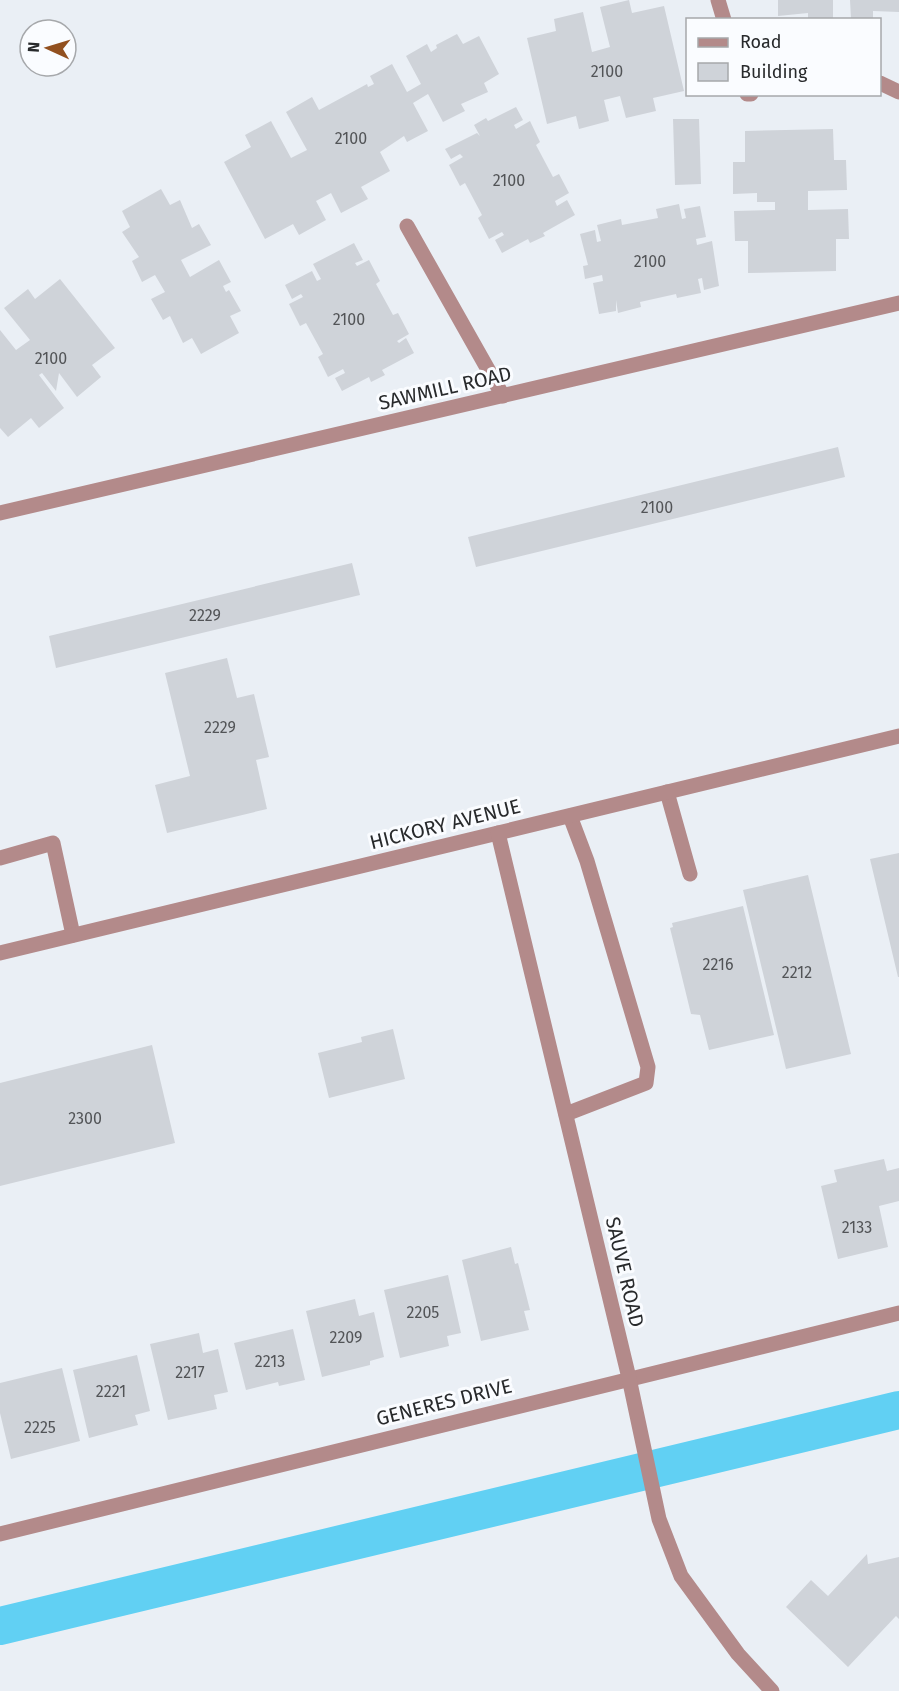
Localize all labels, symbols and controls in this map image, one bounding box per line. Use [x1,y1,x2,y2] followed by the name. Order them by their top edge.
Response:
[18,18,78,78] north arrow
[686,18,881,96] legend
[740,31,782,53] text: Road
[24,41,43,53] text: N
[740,61,808,83] text: Building
[591,62,623,81] house number: 2100
[335,129,367,148] house number: 2100
[493,171,525,190] house number: 2100
[634,252,666,271] house number: 2100
[333,310,365,329] house number: 2100
[35,349,67,368] house number: 2100
[376,361,514,415] street label: SAWMILL ROAD
[641,498,673,517] house number: 2100
[189,606,221,625] house number: 2229
[204,718,236,737] house number: 2229
[367,794,523,854] street label: HICKORY AVENUE
[703,955,733,974] house number: 2216
[782,963,812,982] house number: 2212
[68,1109,102,1128] house number: 2300
[601,1215,649,1329] street label: SAUVE ROAD
[842,1218,872,1237] house number: 2133
[407,1303,439,1322] house number: 2205
[329,1328,363,1347] house number: 2209
[255,1352,285,1371] house number: 2213
[175,1363,205,1382] house number: 2217
[374,1374,514,1430] street label: GENERES DRIVE
[96,1382,126,1401] house number: 2221
[24,1418,56,1437] house number: 2225

